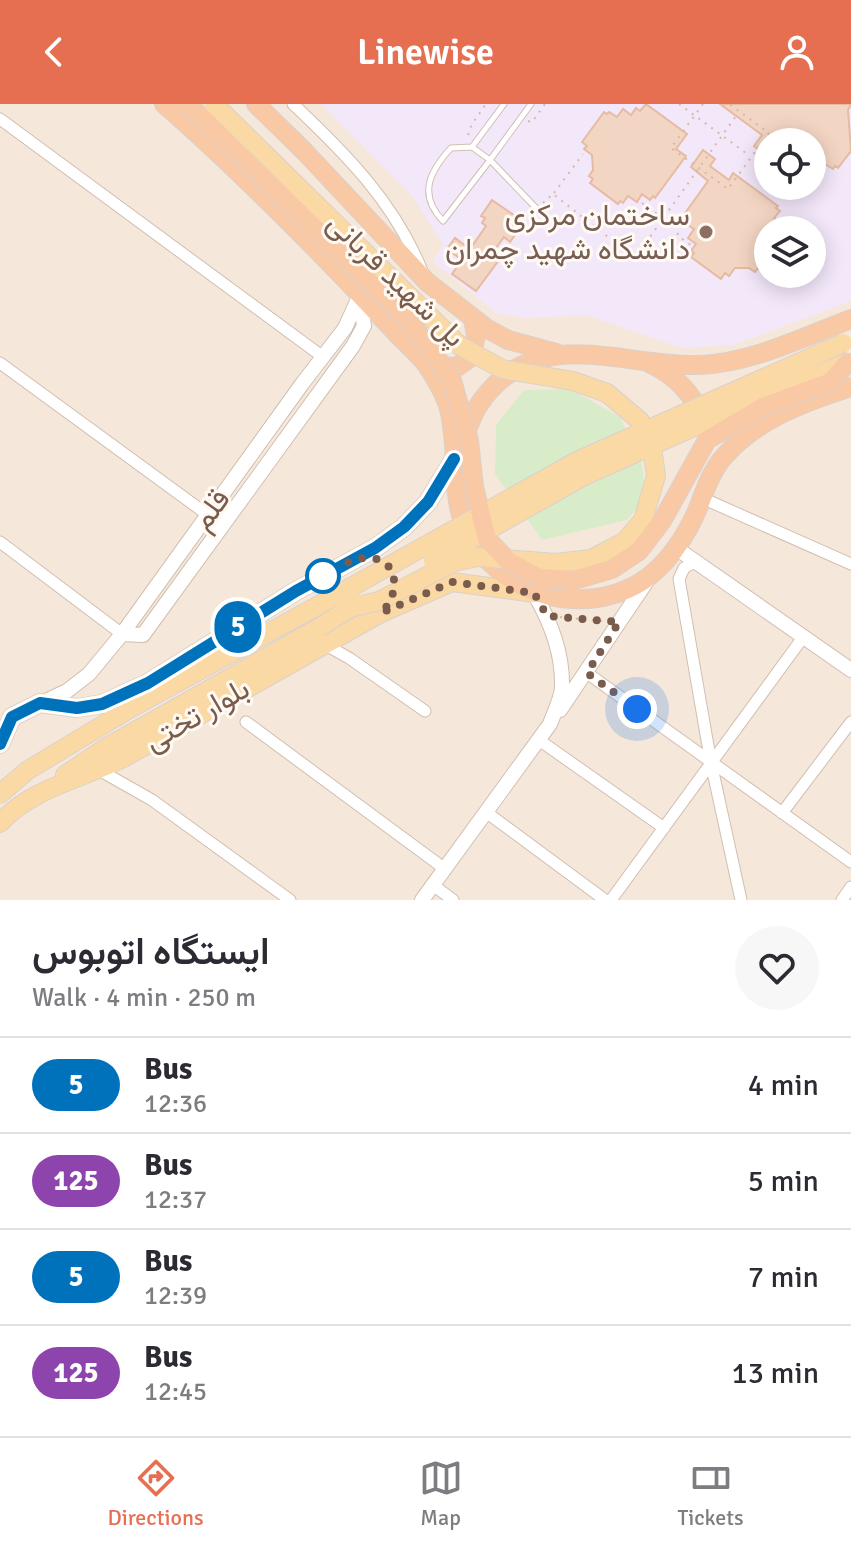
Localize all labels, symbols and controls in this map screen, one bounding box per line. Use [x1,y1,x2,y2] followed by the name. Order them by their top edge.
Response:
[32,30,76,74] icon: back
[357,30,494,75] text: Linewise
[775,30,819,74] icon: person
[754,128,826,288] map controls
[754,128,826,200] button: locate
[445,197,690,269] place label: ساختمان مرکزی دانشگاه شهید چمران
[318,205,473,356] street label: پل شهید قربانی
[754,216,826,288] button: layers
[697,223,715,241] marker: ساختمان مرکزی دانشگاه شهید چمران
[184,482,238,538] street label: قلم
[306,559,340,593] unlabelled marker
[212,601,264,653] line badge: 5
[230,610,246,644] text: 5
[138,670,256,760] street label: بلوار تختی
[617,689,657,729] your location
[735,926,819,1010] button: heart
[32,928,269,975] text: ايستگاه اتوبوس
[32,982,256,1014] text: Walk · 4 min · 250 m
[144,1051,192,1088] text: Bus
[748,1067,819,1104] text: 4 min
[68,1068,84,1102] text: 5
[144,1088,207,1120] text: 12:36
[144,1147,192,1184] text: Bus
[748,1163,819,1200] text: 5 min
[53,1164,99,1198] text: 125
[144,1184,207,1216] text: 12:37
[144,1243,192,1280] text: Bus
[748,1259,819,1296] text: 7 min
[68,1260,84,1294] text: 5
[144,1280,207,1312] text: 12:39
[144,1339,192,1376] text: Bus
[732,1355,819,1392] text: 13 min
[53,1356,99,1390] text: 125
[144,1376,207,1408] text: 12:45
[107,1456,204,1531] tab: Directions
[419,1456,463,1531] tab: Map
[677,1456,744,1531] tab: Tickets

